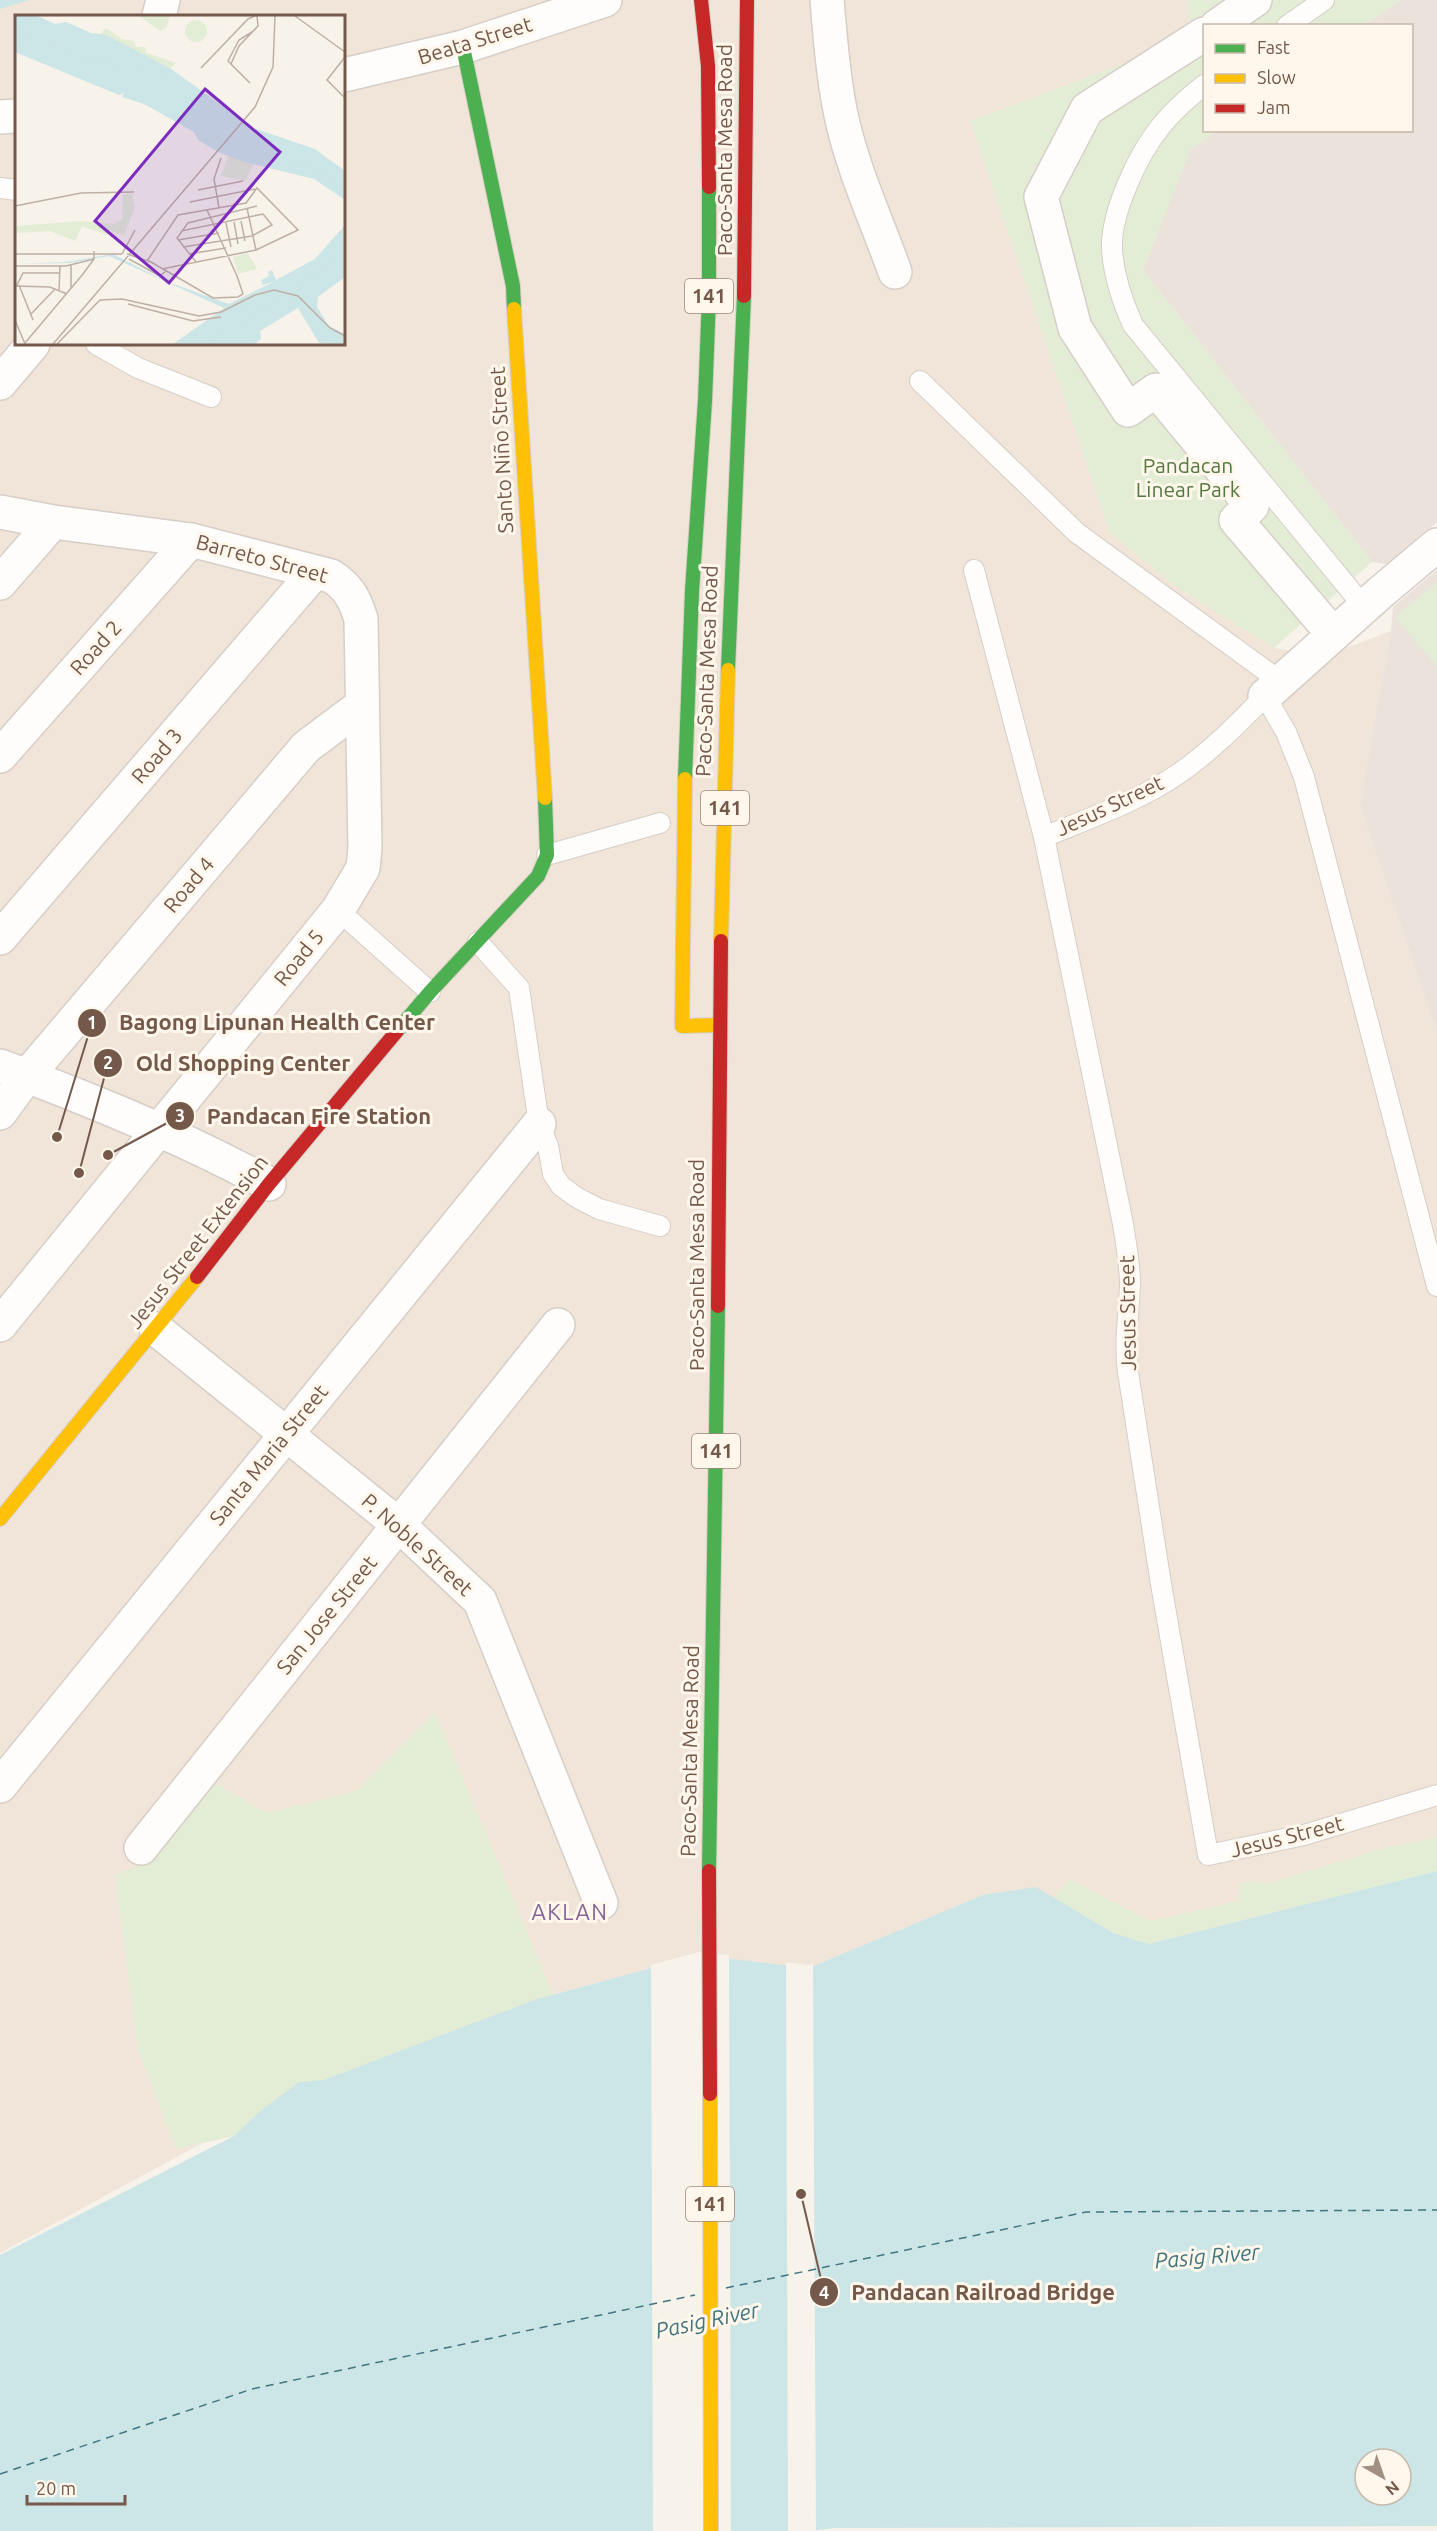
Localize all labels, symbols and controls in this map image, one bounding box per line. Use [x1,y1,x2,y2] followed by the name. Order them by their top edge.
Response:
[415,11,535,69] street label: Beata Street
[15,15,345,345] inset map
[1203,24,1413,132] legend
[1257,37,1290,57] text: Fast
[712,44,736,256] street label: Paco-Santa Mesa Road
[1257,67,1296,87] text: Slow
[1257,97,1291,117] text: Jam
[685,279,733,313] road number: 141
[485,366,517,534] street label: Santo Niño Street
[1136,453,1241,501] park label: Pandacan Linear Park
[194,529,331,587] street label: Barreto Street
[690,565,722,777] street label: Paco-Santa Mesa Road
[65,615,126,680] street label: Road 2
[126,723,187,788] street label: Road 3
[1052,770,1167,840] street label: Jesus Street
[701,791,749,825] road number: 141
[158,852,218,917] street label: Road 4
[268,925,328,990] street label: Road 5
[77,1003,447,1043] callout: Bagong Lipunan Health Center
[119,1009,435,1034] text: Bagong Lipunan Health Center
[87,1012,97,1032] text: 1
[93,1043,362,1083] callout: Old Shopping Center
[136,1050,350,1075] text: Old Shopping Center
[103,1052,113,1072] text: 2
[165,1096,443,1136] callout: Pandacan Fire Station
[207,1103,431,1128] text: Pandacan Fire Station
[175,1105,185,1125] text: 3
[122,1150,272,1333] street label: Jesus Street Extension
[684,1159,708,1371] street label: Paco-Santa Mesa Road
[1114,1255,1140,1371] street label: Jesus Street
[204,1379,332,1530] street label: Santa Maria Street
[692,1434,740,1468] road number: 141
[357,1488,478,1600] street label: P. Noble Street
[271,1550,381,1678] street label: San Jose Street
[675,1645,703,1857] street label: Paco-Santa Mesa Road
[1228,1810,1346,1862] street label: Jesus Street
[531,1899,609,1924] district label: AKLAN
[686,2187,734,2221] road number: 141
[1153,2238,1261,2273] water label: Pasig River
[809,2272,1126,2312] callout: Pandacan Railroad Bridge
[851,2279,1115,2304] text: Pandacan Railroad Bridge
[819,2282,829,2302] text: 4
[653,2296,762,2343] water label: Pasig River
[1353,2447,1413,2507] north arrow
[27,2468,124,2506] scale bar
[36,2478,76,2498] text: 20 m
[1382,2478,1403,2499] text: N

